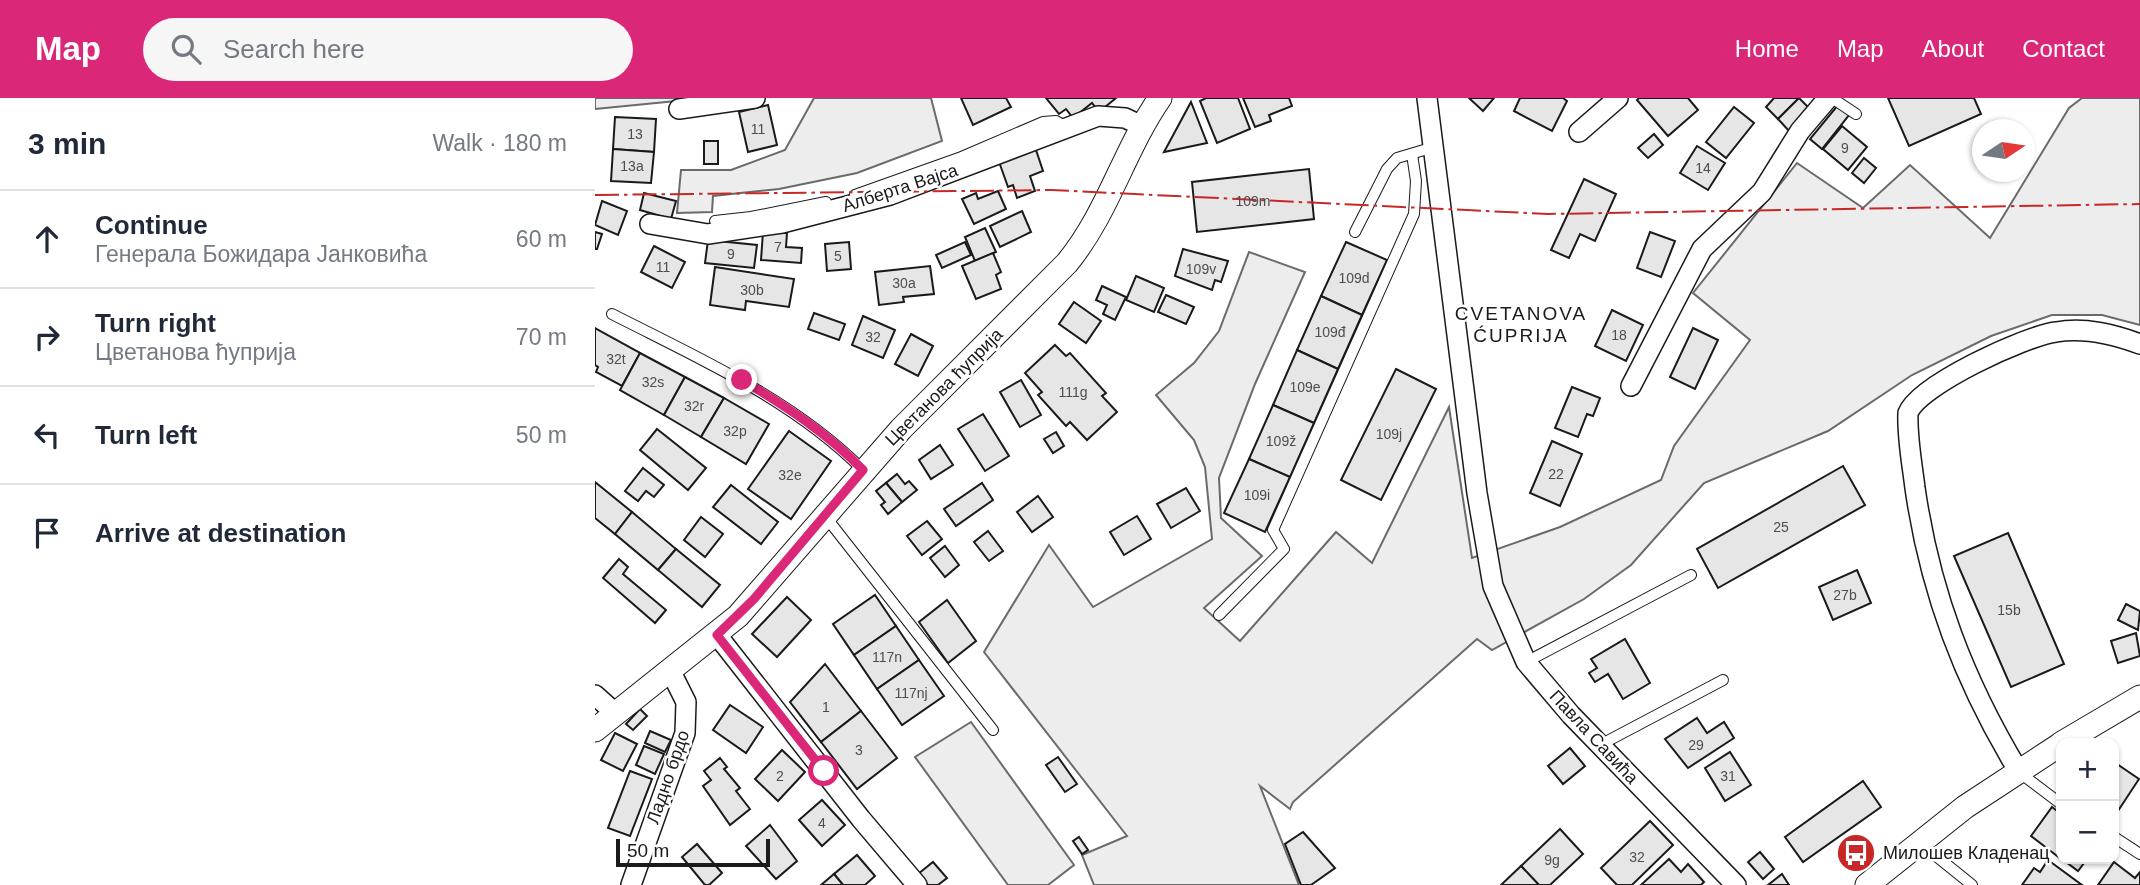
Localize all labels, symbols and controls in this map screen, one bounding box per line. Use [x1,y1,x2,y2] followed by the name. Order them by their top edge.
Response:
[143,18,633,81] search box
[35,30,101,67] text: Map
[167,30,205,68] icon: search
[223,34,365,64] text: Search here
[1735,35,1799,62] text: Home
[1837,35,1884,62] text: Map
[1922,35,1984,62] text: About
[2022,35,2105,62] text: Contact
[1972,119,2035,182] north arrow
[751,121,765,137] house number: 11
[627,126,643,142] house number: 13
[28,127,106,160] text: 3 min
[432,130,567,156] text: Walk · 180 m
[1841,140,1849,156] house number: 9
[620,158,644,174] house number: 13a
[840,160,961,216] street label: Алберта Вајса
[1695,160,1711,176] house number: 14
[1235,193,1271,209] house number: 109m
[95,210,208,240] text: Continue
[28,220,66,258] icon: ahead
[516,226,567,252] text: 60 m
[774,239,782,255] house number: 7
[95,241,427,267] text: Генерала Божидара Јанковића
[727,246,735,262] house number: 9
[834,248,842,264] house number: 5
[656,259,670,275] house number: 11
[1186,261,1216,277] house number: 109v
[1338,270,1370,286] house number: 109d
[892,275,916,291] house number: 30a
[740,282,764,298] house number: 30b
[1455,303,1587,346] district label: CVETANOVA ĆUPRIJA
[95,308,216,338] text: Turn right
[28,318,66,356] icon: right
[516,324,567,350] text: 70 m
[881,324,1007,450] street label: Цветанова ћуприја
[1314,324,1346,340] house number: 109đ
[1611,327,1627,343] house number: 18
[865,329,881,345] house number: 32
[95,339,296,365] text: Цветанова ћуприја
[606,351,626,367] house number: 32t
[726,364,757,395] route end
[642,374,664,390] house number: 32s
[1289,379,1321,395] house number: 109e
[1058,384,1088,400] house number: 111g
[684,398,704,414] house number: 32r
[28,416,66,454] icon: left
[95,420,197,450] text: Turn left
[516,422,567,448] text: 50 m
[723,423,747,439] house number: 32p
[1376,426,1402,442] house number: 109j
[1266,433,1296,449] house number: 109ž
[1548,466,1564,482] house number: 22
[778,467,802,483] house number: 32e
[1244,487,1270,503] house number: 109i
[28,514,66,552] icon: arrive
[95,518,346,548] text: Arrive at destination
[1773,519,1789,535] house number: 25
[1833,587,1857,603] house number: 27b
[1997,602,2021,618] house number: 15b
[872,649,902,665] house number: 117n
[894,685,928,701] house number: 117nj
[1546,686,1643,789] street label: Павла Савића
[822,699,830,715] house number: 1
[643,728,693,826] street label: Ладно брдо
[1688,737,1704,753] house number: 29
[2056,738,2119,864] map controls
[2056,738,2119,801] button: +
[855,742,863,758] house number: 3
[808,755,839,786] route start
[776,768,784,784] house number: 2
[1720,768,1736,784] house number: 31
[2056,801,2119,864] button: −
[818,815,826,831] house number: 4
[1835,832,1877,874] bus stop icon: Милошев Кладенац
[616,836,770,868] scale bar
[627,840,669,861] text: 50 m
[1883,843,2050,863] place label: Милошев Кладенац
[1629,849,1645,865] house number: 32
[1544,852,1560,868] house number: 9g

